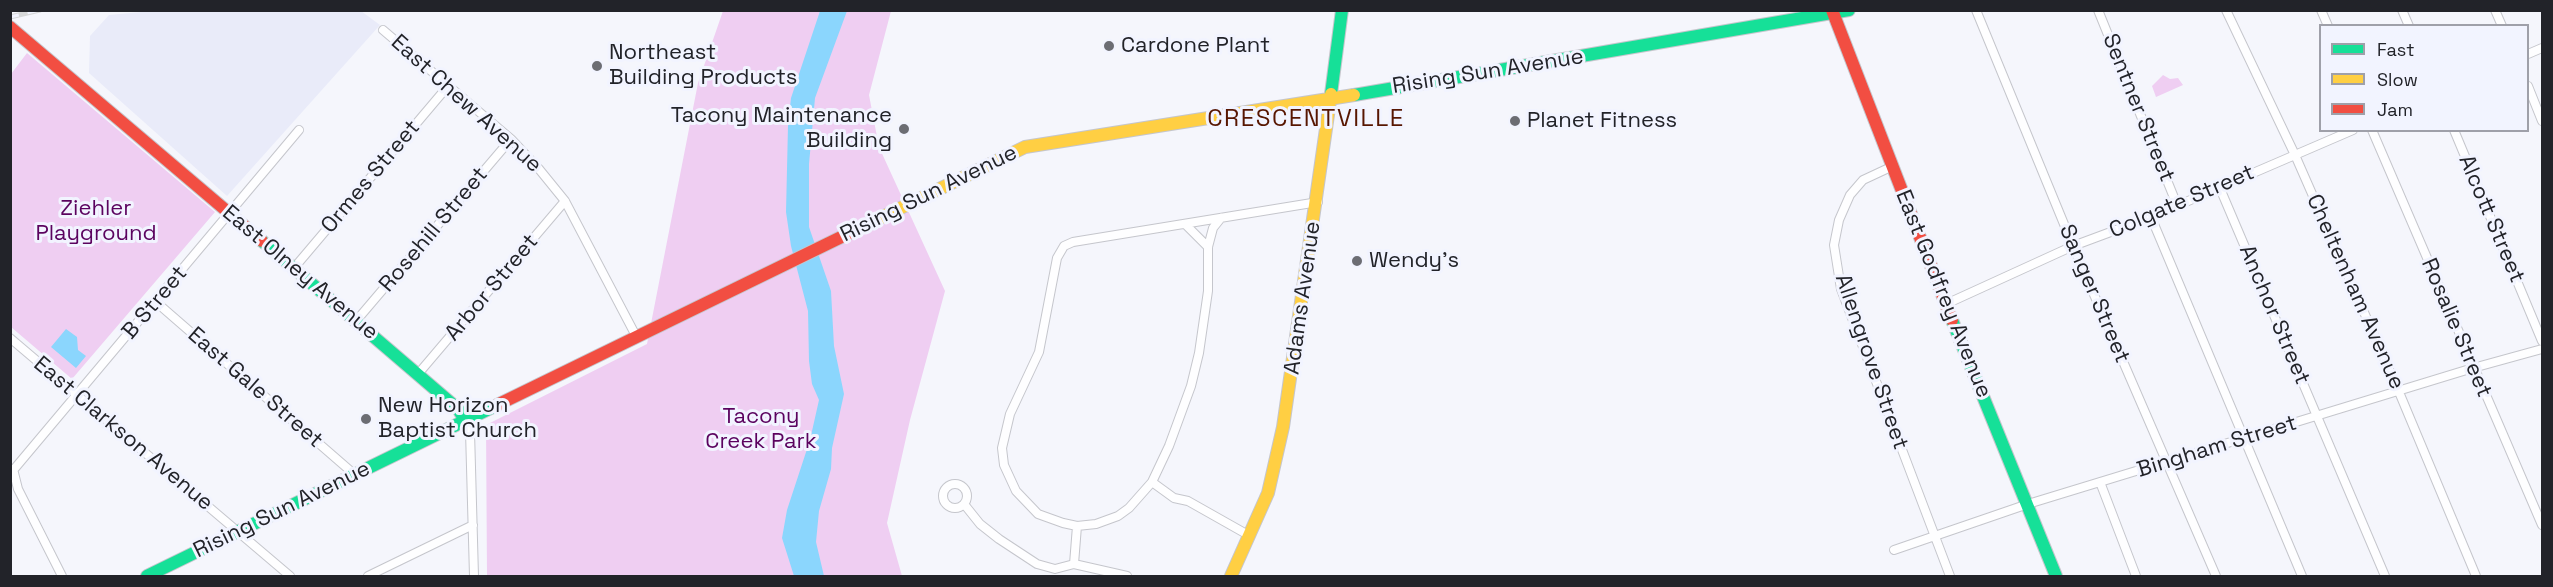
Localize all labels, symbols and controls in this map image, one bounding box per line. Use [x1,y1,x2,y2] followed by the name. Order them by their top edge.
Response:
[2319,24,2529,132] legend
[385,29,547,179] street label: East Chew Avenue
[2096,30,2180,186] street label: Sentner Street
[1121,33,1270,59] place label: Cardone Plant
[2377,38,2414,61] text: Fast
[1102,39,1116,53] marker: Cardone Plant
[609,40,797,92] place label: Northeast Building Products
[1390,44,1586,100] street label: Rising Sun Avenue
[590,59,604,73] marker: Northeast Building Products
[2377,68,2418,91] text: Slow
[2377,98,2413,121] text: Jam
[671,103,892,154] place label: Tacony Maintenance Building
[1207,105,1405,133] district label: CRESCENTVILLE
[1527,108,1677,134] place label: Planet Fitness
[1508,114,1522,128] marker: Planet Fitness
[316,115,426,239] street label: Ormes Street
[897,122,911,136] marker: Tacony Maintenance Building
[836,140,1022,248] street label: Rising Sun Avenue
[2452,151,2530,287] street label: Alcott Street
[2106,160,2258,244] street label: Colgate Street
[374,162,494,298] street label: Rosehill Street
[1889,186,1997,402] street label: East Godfrey Avenue
[2300,190,2410,394] street label: Cheltenham Avenue
[35,196,157,248] park label: Ziehler Playground
[217,200,383,346] street label: East Olney Avenue
[1279,220,1327,376] street label: Adams Avenue
[2053,221,2135,367] street label: Sanger Street
[440,229,544,347] street label: Arbor Street
[2233,241,2315,389] street label: Anchor Street
[1369,248,1459,274] place label: Wendy's
[1350,254,1364,268] marker: Wendy's
[2415,255,2497,401] street label: Rosalie Street
[117,261,193,345] street label: B Street
[1829,271,1913,453] street label: Allengrove Street
[182,322,328,454] street label: East Gale Street
[28,351,218,517] street label: East Clarkson Avenue
[378,393,537,445] place label: New Horizon Baptist Church
[705,404,817,456] park label: Tacony Creek Park
[2134,410,2300,484] street label: Bingham Street
[359,412,373,426] marker: New Horizon Baptist Church
[189,456,375,564] street label: Rising Sun Avenue

